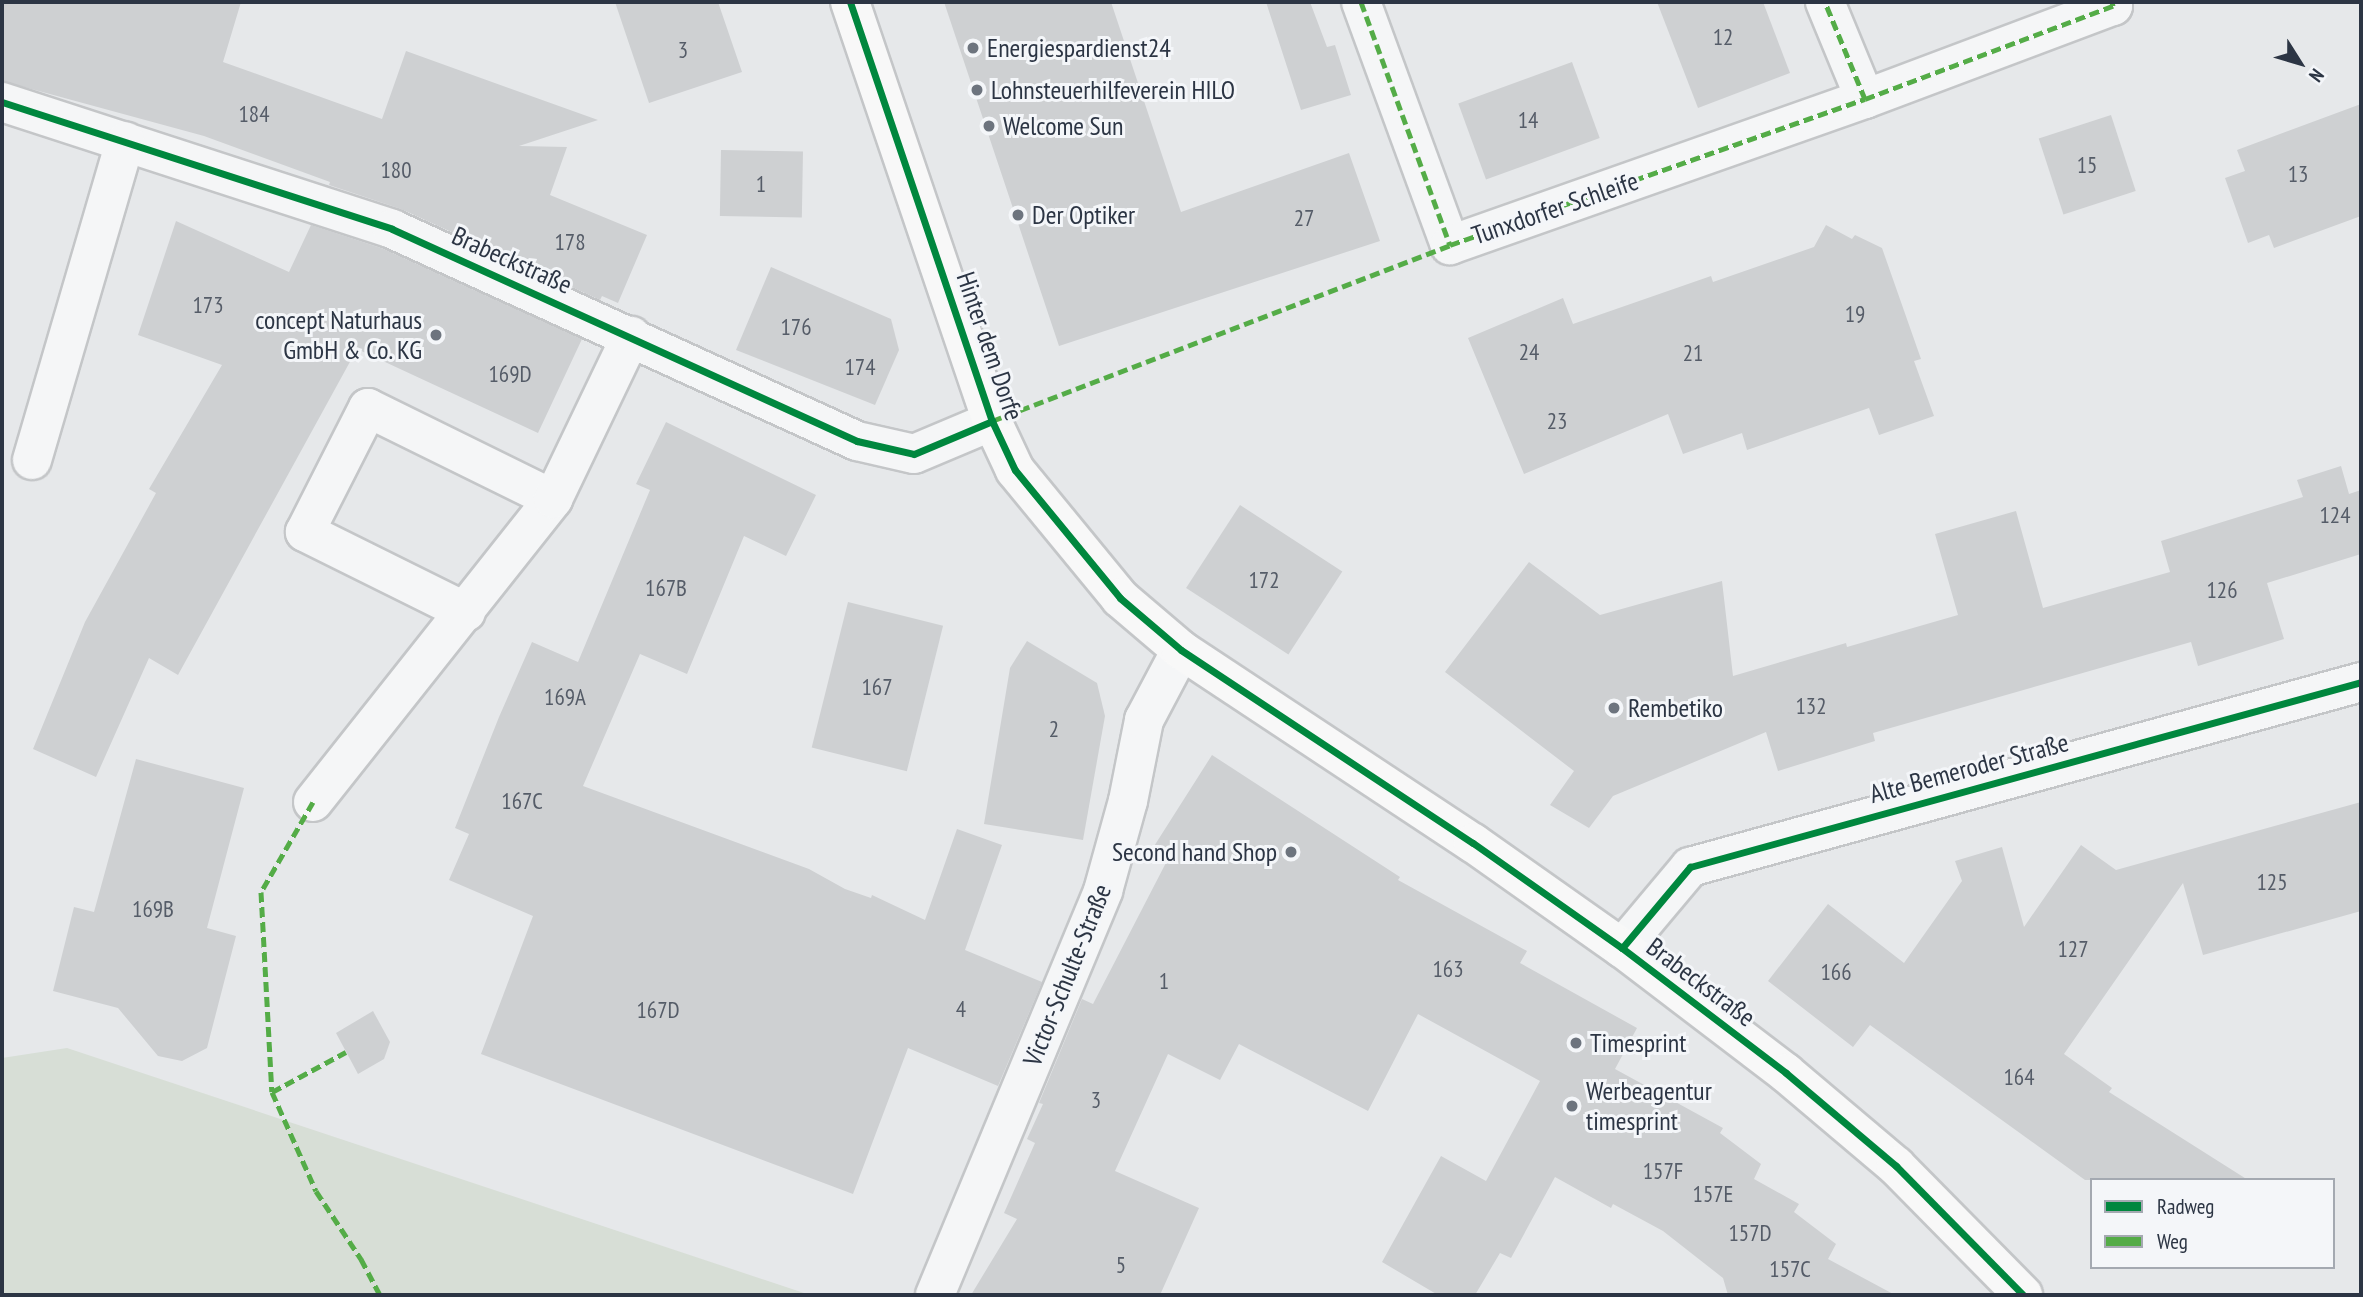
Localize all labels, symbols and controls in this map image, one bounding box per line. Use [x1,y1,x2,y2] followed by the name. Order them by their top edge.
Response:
[1713,23,1733,51] house number: 12
[2265,28,2335,98] north arrow
[987,32,1171,64] place label: Energiespardienst24
[678,36,688,64] house number: 3
[965,40,981,56] marker: Energiespardienst24
[2304,64,2329,87] text: N
[991,74,1235,106] place label: Lohnsteuerhilfeverein HILO
[969,82,985,98] marker: Lohnsteuerhilfeverein HILO
[238,100,270,128] house number: 184
[1518,106,1538,134] house number: 14
[1003,110,1123,142] place label: Welcome Sun
[981,118,997,134] marker: Welcome Sun
[2077,151,2097,179] house number: 15
[380,156,412,184] house number: 180
[2288,160,2308,188] house number: 13
[1468,165,1642,251] street label: Tunxdorfer Schleife
[756,170,766,198] house number: 1
[1032,199,1135,231] place label: Der Optiker
[1294,204,1314,232] house number: 27
[1010,207,1026,223] marker: Der Optiker
[447,220,577,300] street label: Brabeckstraße
[554,228,586,256] house number: 178
[950,268,1030,424] street label: Hinter dem Dorfe
[192,291,224,319] house number: 173
[1845,300,1865,328] house number: 19
[255,304,422,366] place label: concept Naturhaus GmbH & Co. KG
[780,313,812,341] house number: 176
[428,327,444,343] marker: concept Naturhaus GmbH & Co. KG
[1519,338,1539,366] house number: 24
[1683,339,1703,367] house number: 21
[844,353,876,381] house number: 174
[488,360,532,388] house number: 169D
[1547,407,1567,435] house number: 23
[2319,501,2351,529] house number: 124
[1248,566,1280,594] house number: 172
[645,574,687,602] house number: 167B
[2206,576,2238,604] house number: 126
[861,673,893,701] house number: 167
[544,683,586,711] house number: 169A
[1628,692,1723,724] place label: Rembetiko
[1795,692,1827,720] house number: 132
[1606,700,1622,716] marker: Rembetiko
[1049,715,1059,743] house number: 2
[1866,726,2072,810] street label: Alte Bemeroder Straße
[501,787,543,815] house number: 167C
[1112,836,1277,868] place label: Second hand Shop
[1283,844,1299,860] marker: Second hand Shop
[2256,868,2288,896] house number: 125
[1016,879,1118,1071] street label: Victor-Schulte-Straße
[132,895,174,923] house number: 169B
[1641,931,1761,1033] street label: Brabeckstraße
[2057,935,2089,963] house number: 127
[1432,955,1464,983] house number: 163
[1820,958,1852,986] house number: 166
[1159,967,1169,995] house number: 1
[956,995,966,1023] house number: 4
[636,996,680,1024] house number: 167D
[1590,1027,1686,1059] place label: Timesprint
[1568,1035,1584,1051] marker: Timesprint
[2003,1063,2035,1091] house number: 164
[1586,1075,1712,1136] place label: Werbeagentur timesprint
[1091,1086,1101,1114] house number: 3
[1564,1098,1580,1114] marker: Werbeagentur timesprint
[1643,1157,1683,1185] house number: 157F
[2090,1178,2335,1269] legend
[1693,1180,1733,1208] house number: 157E
[2157,1193,2214,1220] text: Radweg
[1728,1219,1772,1247] house number: 157D
[2157,1228,2188,1255] text: Weg
[1116,1251,1126,1279] house number: 5
[1769,1255,1811,1283] house number: 157C

